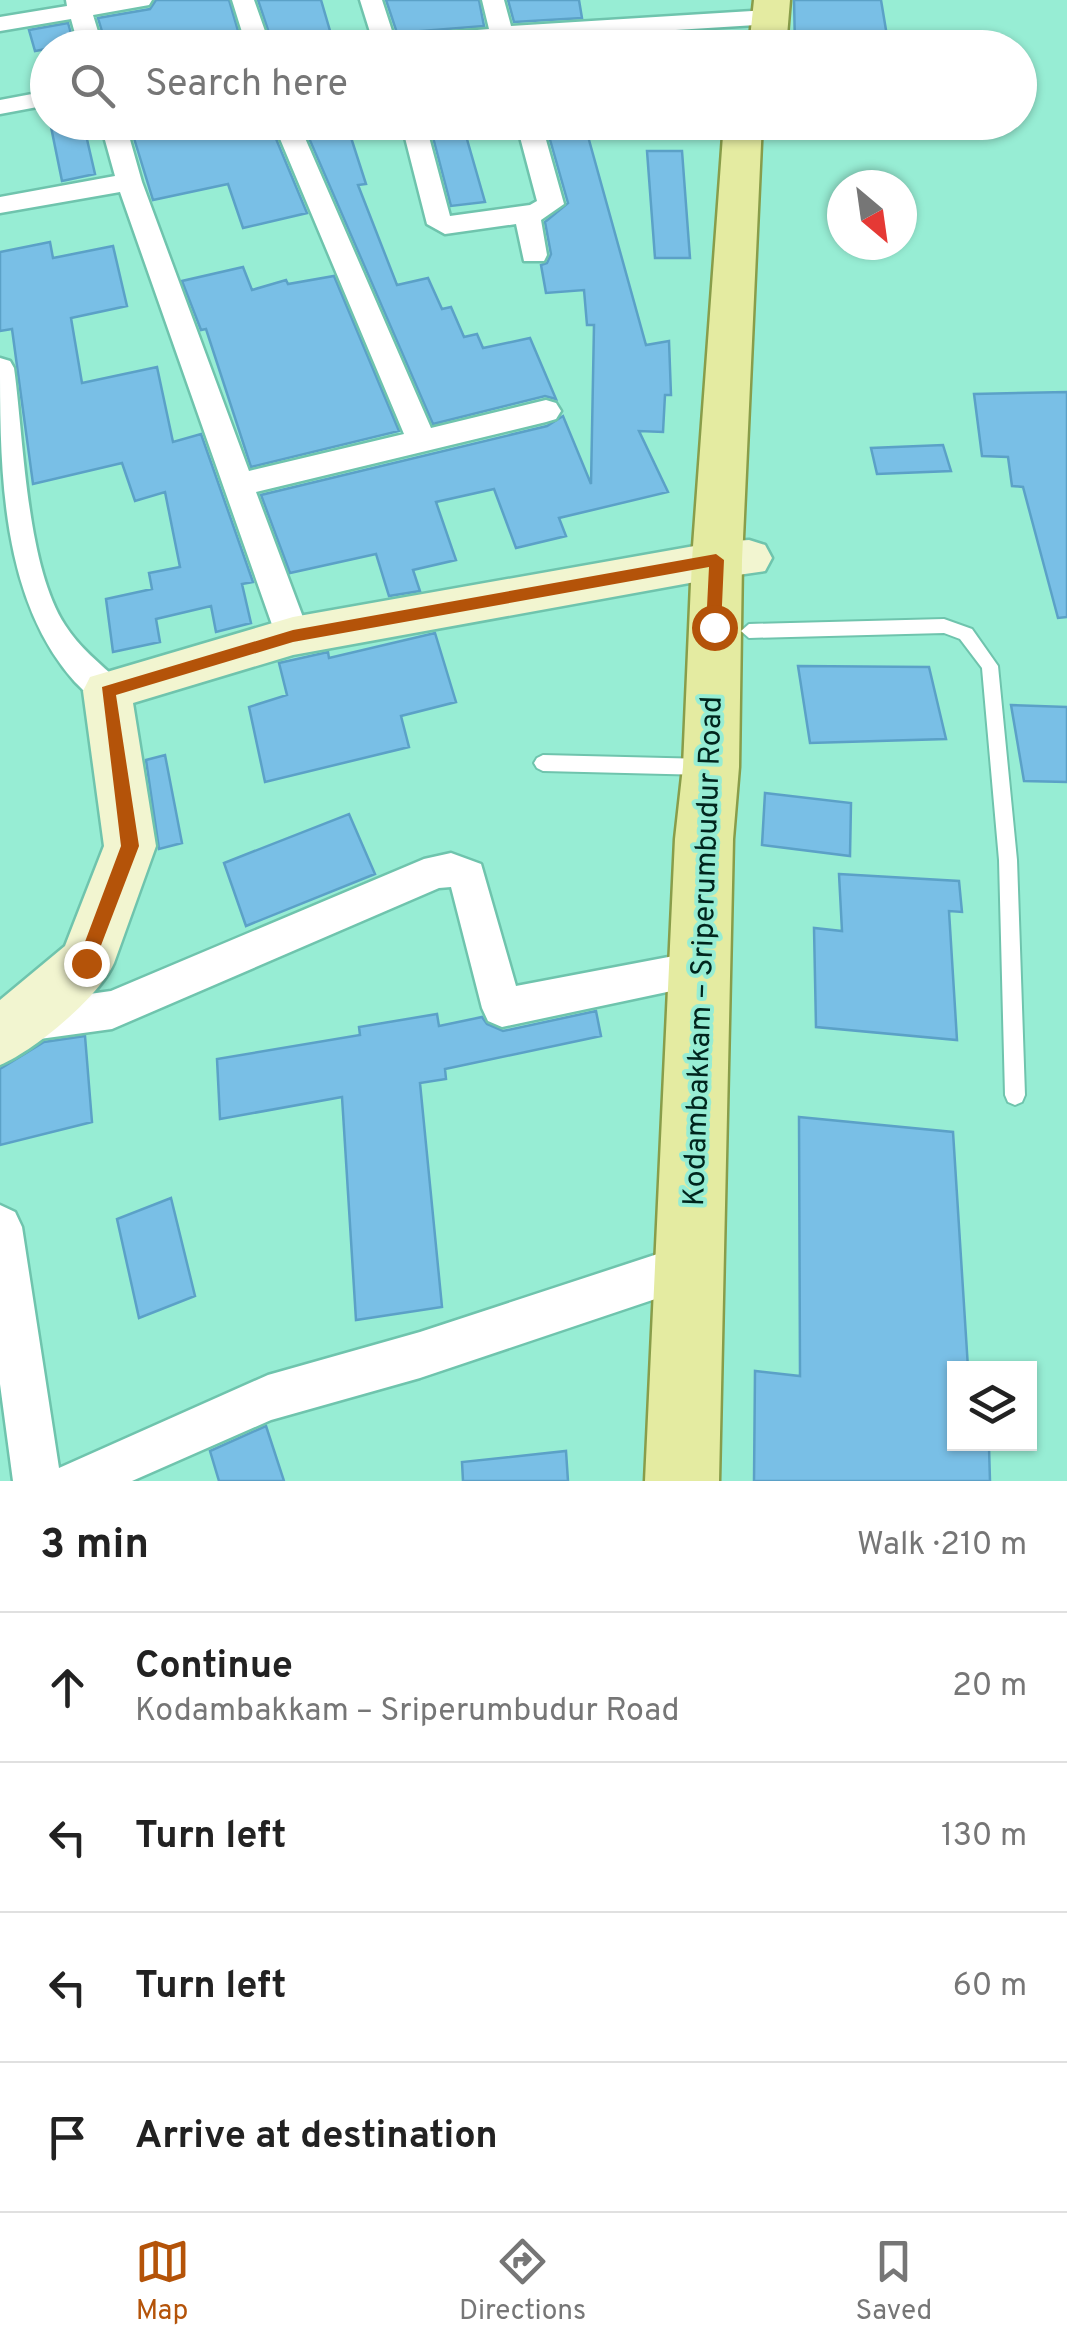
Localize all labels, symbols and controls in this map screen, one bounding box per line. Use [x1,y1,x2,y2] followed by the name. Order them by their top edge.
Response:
[30,30,1037,140] search box
[65,58,120,113] icon: search
[145,61,348,110] text: Search here
[827,170,917,260] north arrow
[692,605,738,651] route start
[677,695,732,1207] street label: Kodambakkam – Sriperumbudur Road
[64,941,110,987] route end
[947,1361,1037,1451] map controls
[947,1361,1037,1451] button: layers
[40,1520,149,1573] text: 3 min
[857,1526,1027,1566] text: Walk · 210 m
[135,1643,293,1692] text: Continue
[40,1660,95,1715] icon: ahead
[952,1667,1027,1707] text: 20 m
[135,1692,679,1732] text: Kodambakkam – Sriperumbudur Road
[40,1810,95,1865] icon: left
[135,1813,287,1862] text: Turn left
[941,1817,1027,1857] text: 130 m
[40,1960,95,2015] icon: left
[135,1963,287,2012] text: Turn left
[953,1967,1027,2007] text: 60 m
[40,2110,95,2165] icon: arrive
[135,2113,498,2162] text: Arrive at destination
[135,2234,190,2330] tab: Map
[459,2234,586,2330] tab: Directions
[855,2234,932,2330] tab: Saved

